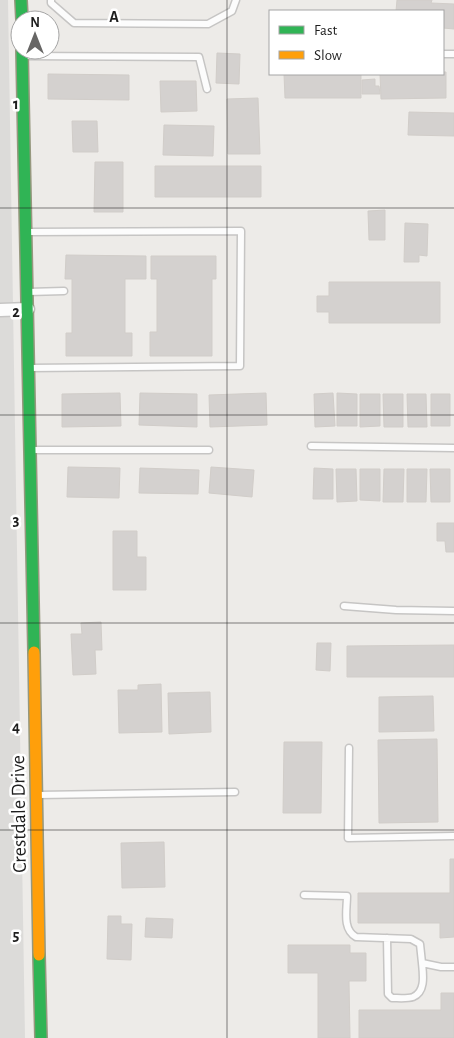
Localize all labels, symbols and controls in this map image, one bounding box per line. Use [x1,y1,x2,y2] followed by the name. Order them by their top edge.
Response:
[109,9,119,25] text: A
[10,10,60,60] north arrow
[269,10,444,75] legend
[30,16,40,30] text: N
[314,23,338,38] text: Fast
[314,48,342,63] text: Slow
[13,96,19,112] text: 1
[12,304,20,320] text: 2
[13,512,20,528] text: 3
[12,719,20,735] text: 4
[8,755,30,873] street label: Crestdale Drive
[13,927,20,943] text: 5

